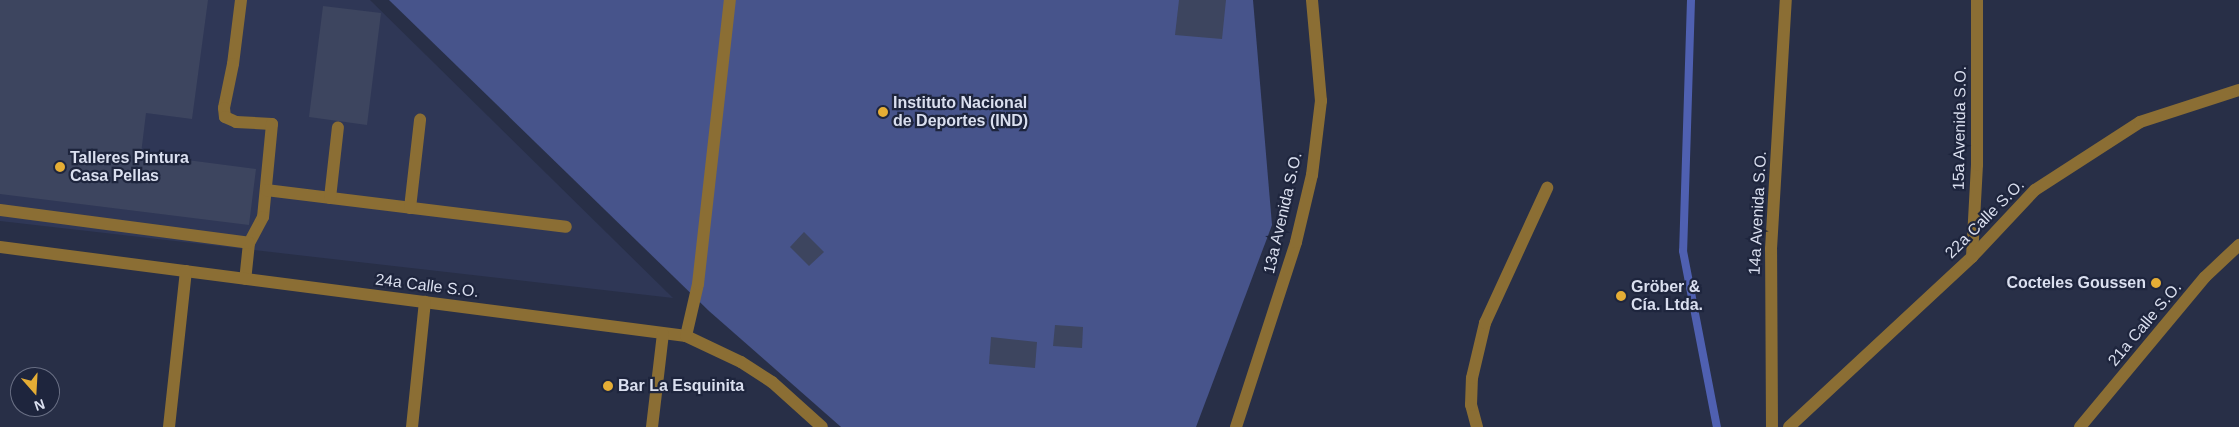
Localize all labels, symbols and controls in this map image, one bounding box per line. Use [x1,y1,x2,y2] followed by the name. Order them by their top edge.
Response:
[1949,65,1971,191] street label: 15a Avenida S.O.
[893,93,1028,131] place label: Instituto Nacional de Deportes (IND)
[877,106,889,118] marker: Instituto Nacional de Deportes (IND)
[70,148,189,186] place label: Talleres Pintura Casa Pellas
[1260,150,1306,276] street label: 13a Avenida S.O.
[1745,150,1771,276] street label: 14a Avenida S.O.
[54,161,66,173] marker: Talleres Pintura Casa Pellas
[1941,175,2029,263] street label: 22a Calle S.O.
[374,270,480,302] street label: 24a Calle S.O.
[2006,273,2146,293] place label: Cocteles Goussen
[1631,277,1703,315] place label: Gröber & Cía. Ltda.
[2150,277,2162,289] marker: Cocteles Goussen
[2104,278,2186,370] street label: 21a Calle S.O.
[1615,290,1627,302] marker: Gröber & Cía. Ltda.
[10,367,60,417] north arrow
[618,376,744,396] place label: Bar La Esquinita
[602,380,614,392] marker: Bar La Esquinita
[32,396,47,414] text: N

